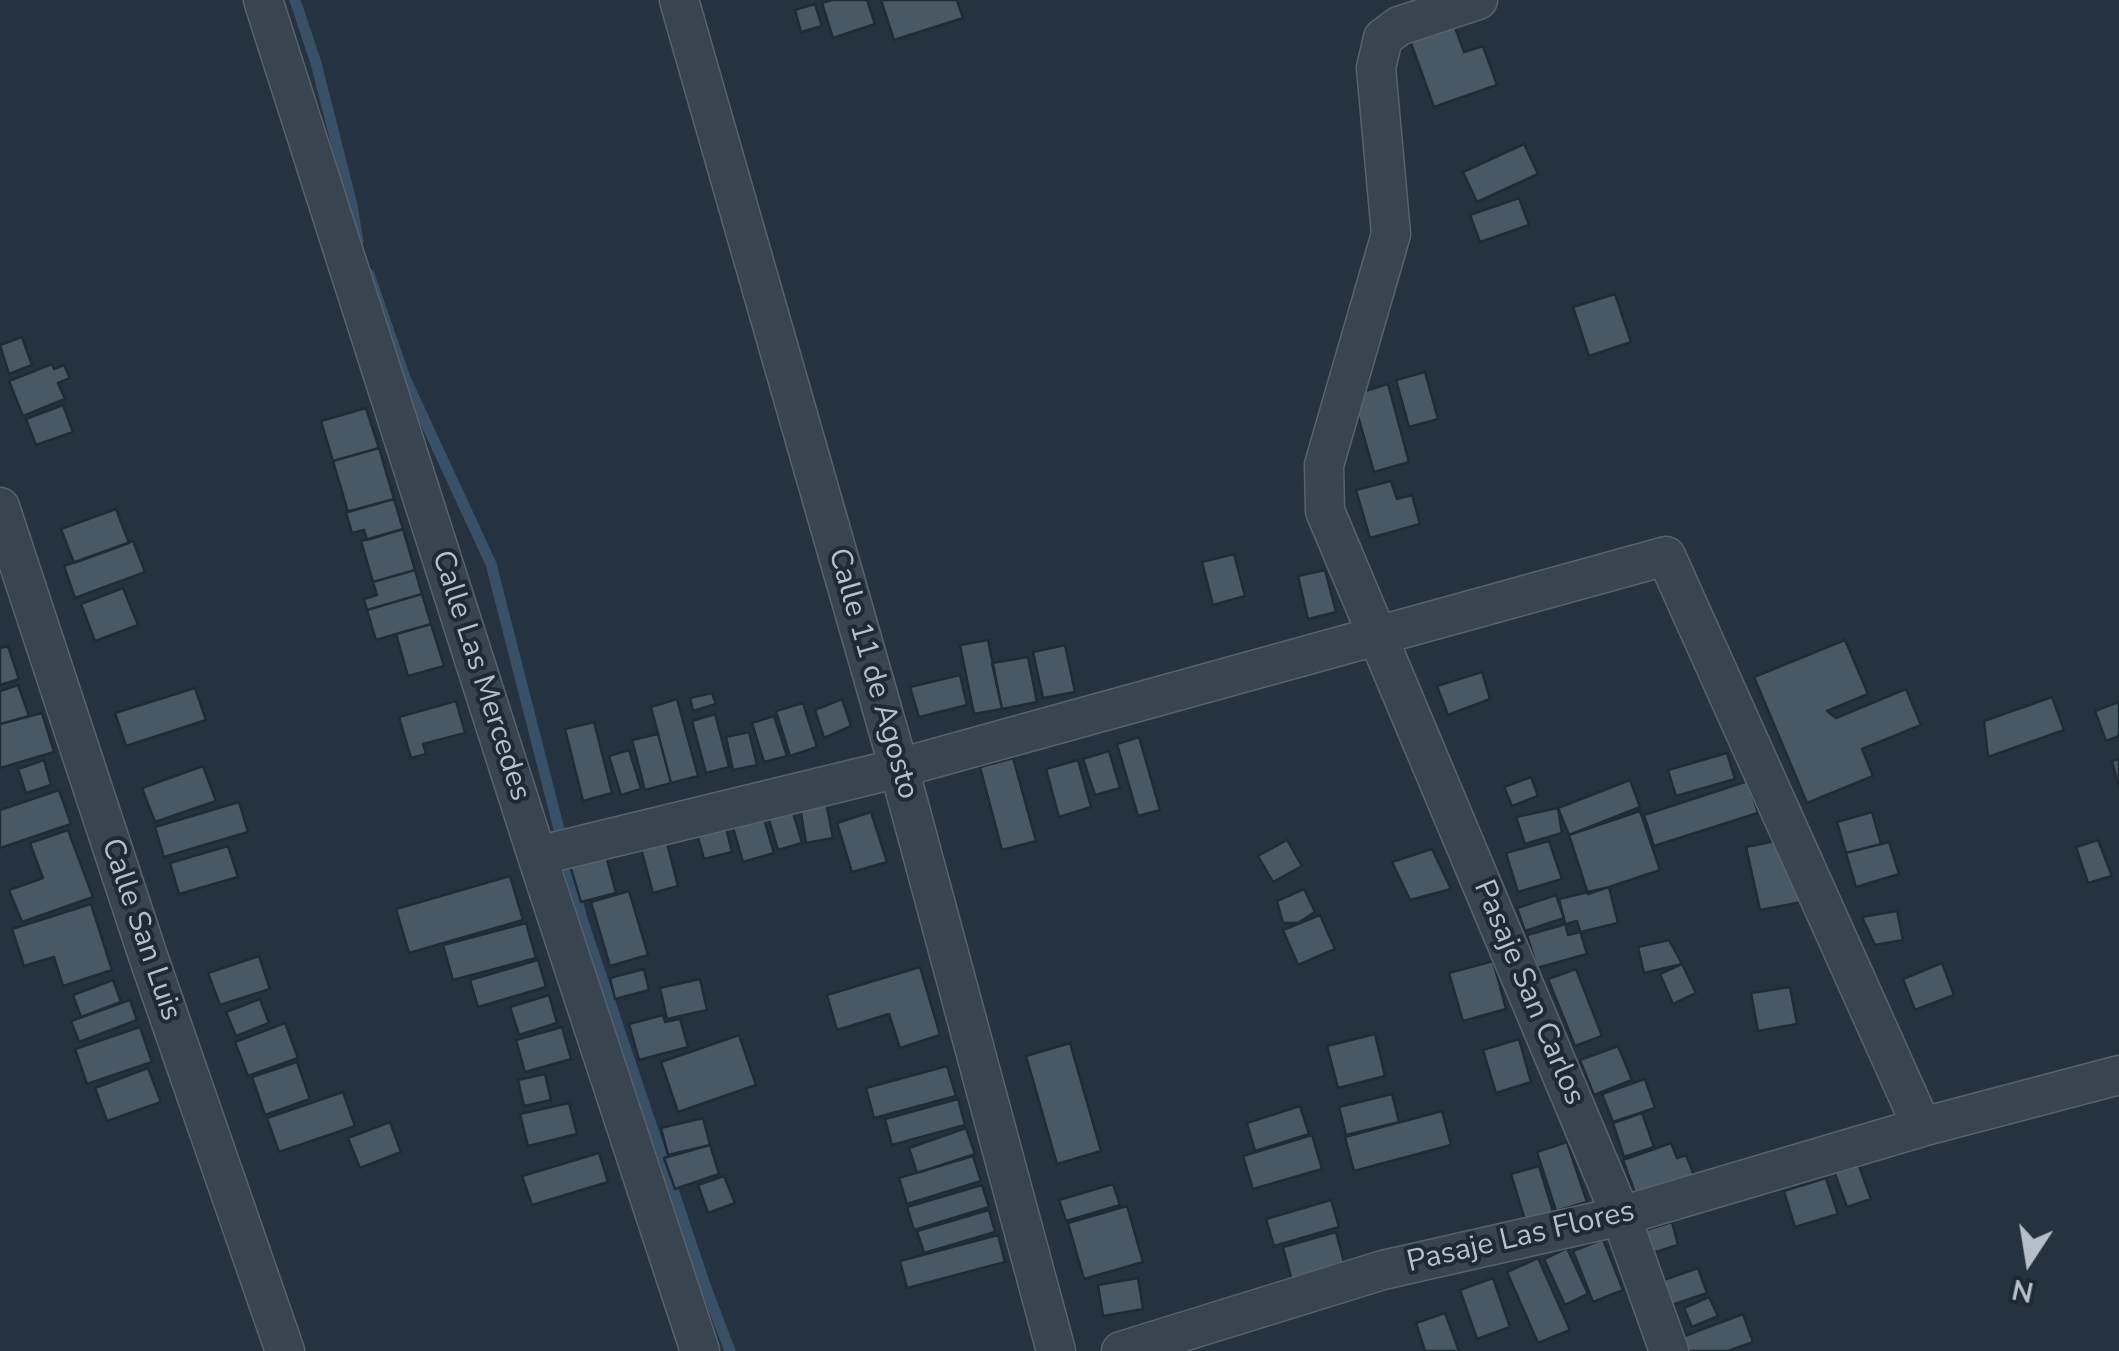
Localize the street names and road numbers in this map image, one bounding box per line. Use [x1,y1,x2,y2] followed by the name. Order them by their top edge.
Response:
[819,545,925,803] street label: Calle 11 de Agosto
[423,546,537,806] street label: Calle Las Mercedes
[92,834,188,1026] street label: Calle San Luis
[1464,875,1592,1111] street label: Pasaje San Carlos
[1404,1194,1638,1282] street label: Pasaje Las Flores

